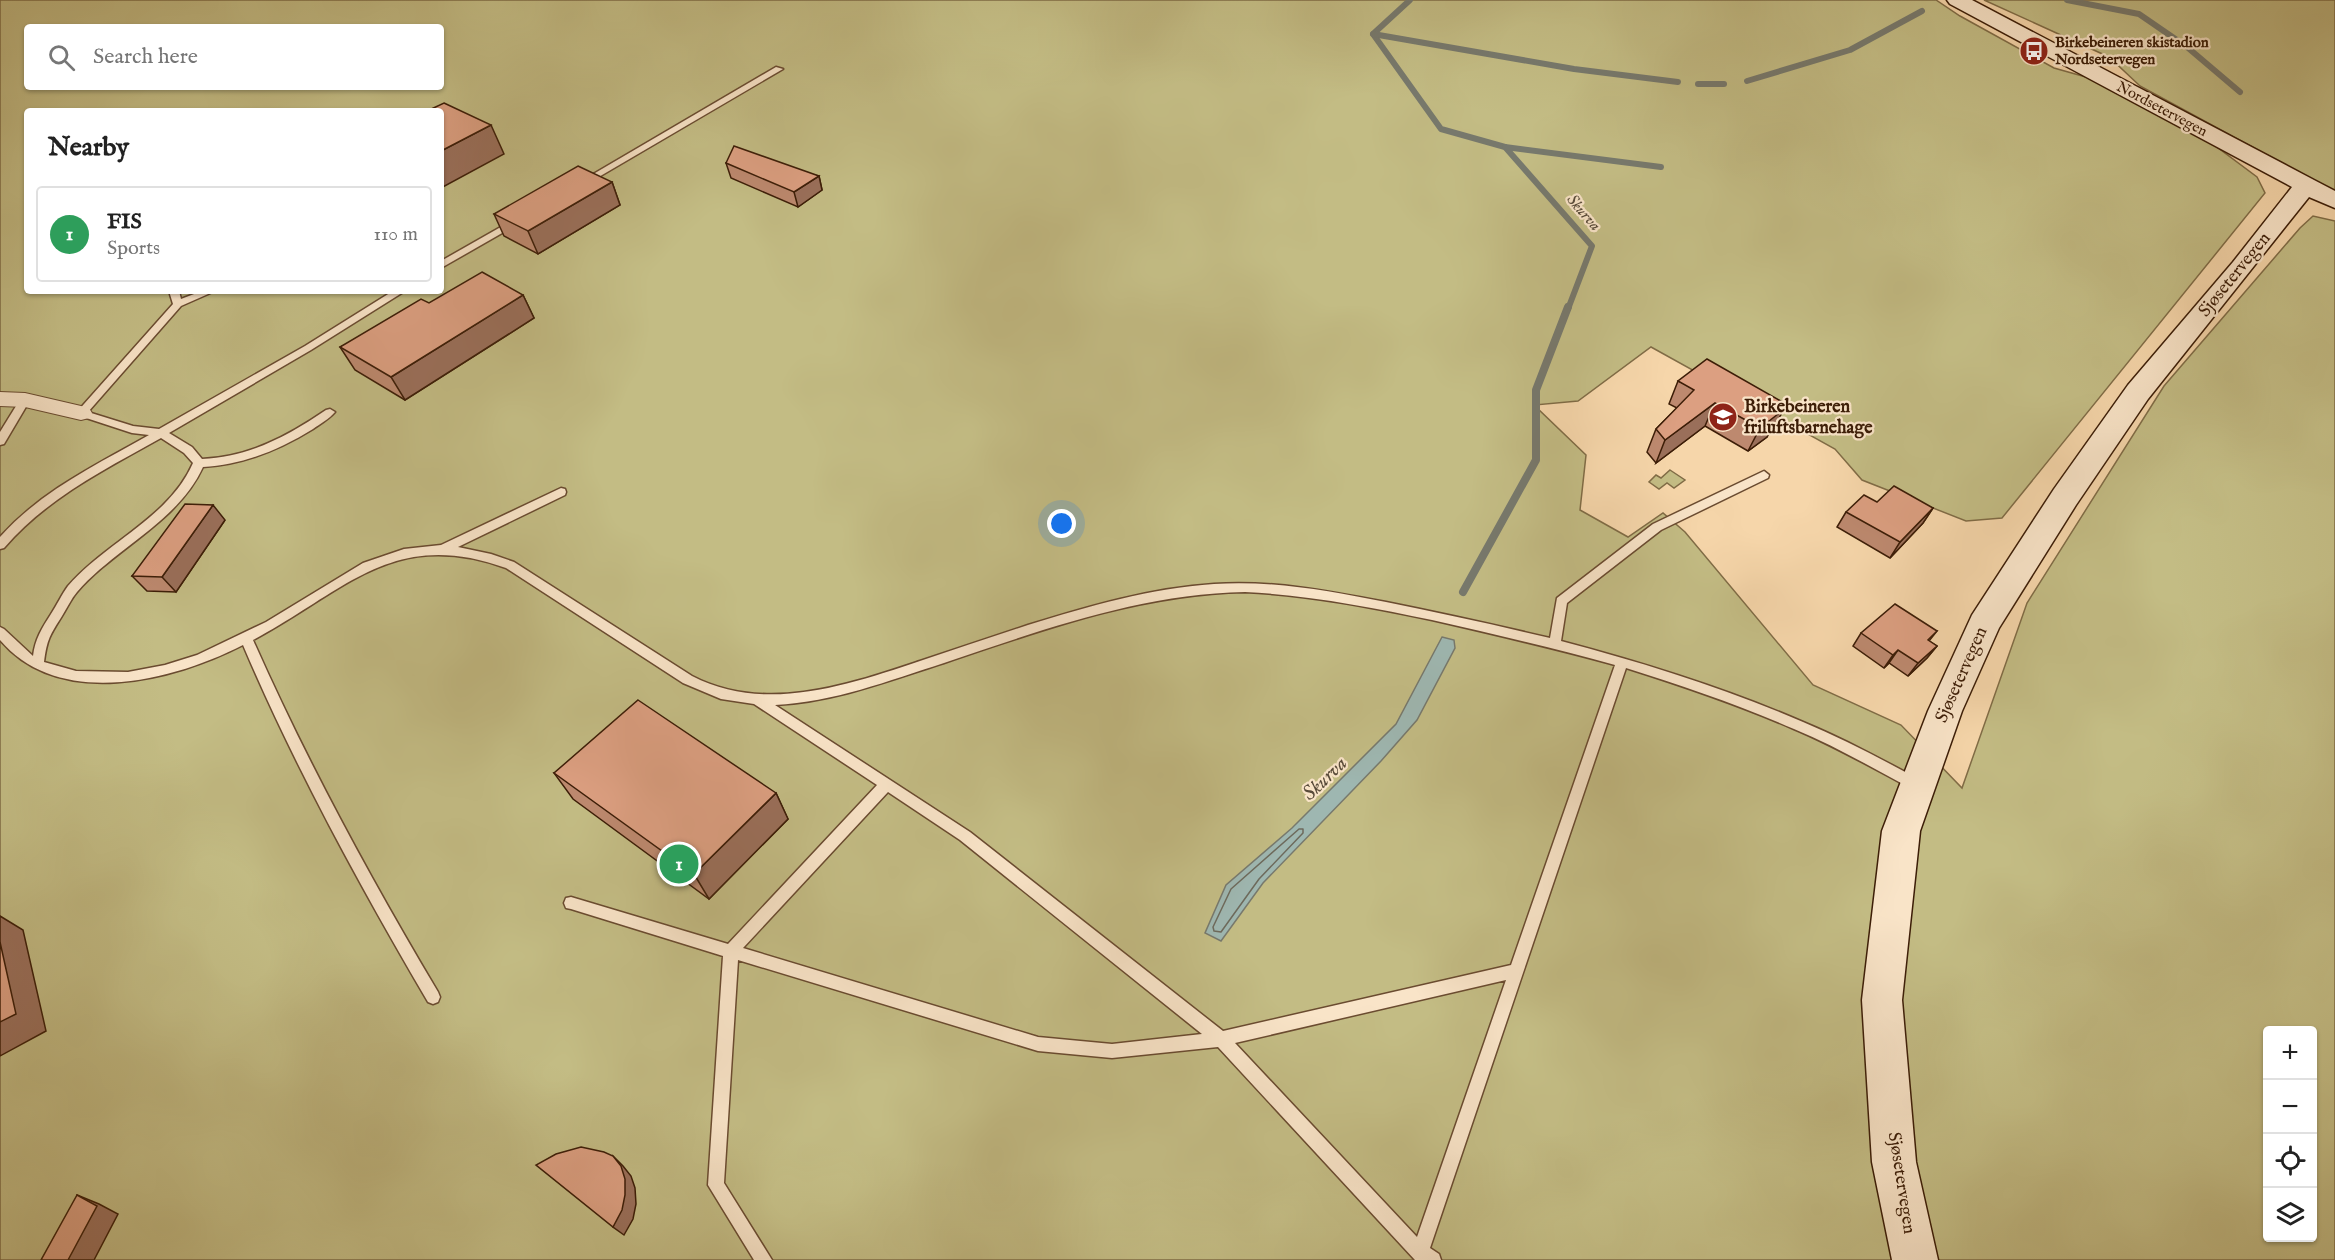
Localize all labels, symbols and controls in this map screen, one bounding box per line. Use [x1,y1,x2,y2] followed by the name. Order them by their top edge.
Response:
[24,24,444,90] search box
[2054,33,2209,69] place label: Birkebeineren skistadion Nordsetervegen
[2018,35,2050,67] bus stop icon: Birkebeineren skistadion Nordsetervegen
[45,41,78,74] icon: search
[93,43,198,71] text: Search here
[2113,77,2211,141] street label: Nordsetervegen
[48,131,129,164] text: Nearby
[1562,191,1604,235] water label: Skurva
[107,208,142,236] text: FIS
[66,222,73,247] text: 1
[374,222,418,247] text: 110 m
[2194,228,2276,322] street label: Sjøsetervegen
[107,236,160,261] text: Sports
[1744,396,1873,440] place label: Birkebeineren friluftsbarnehage
[1707,401,1739,433] school or university icon: Birkebeineren friluftsbarnehage
[1047,509,1076,538] your location
[1931,623,1994,727] street label: Sjøsetervegen
[1297,752,1353,806] water label: Skurva
[660,842,698,886] pin: 1
[2263,1026,2317,1242] map controls
[2263,1026,2317,1080] button: +
[2263,1080,2317,1134] button: −
[1882,1131,1920,1236] street label: Sjøsetervegen
[2263,1134,2317,1188] button: locate
[2263,1188,2317,1242] button: layers

